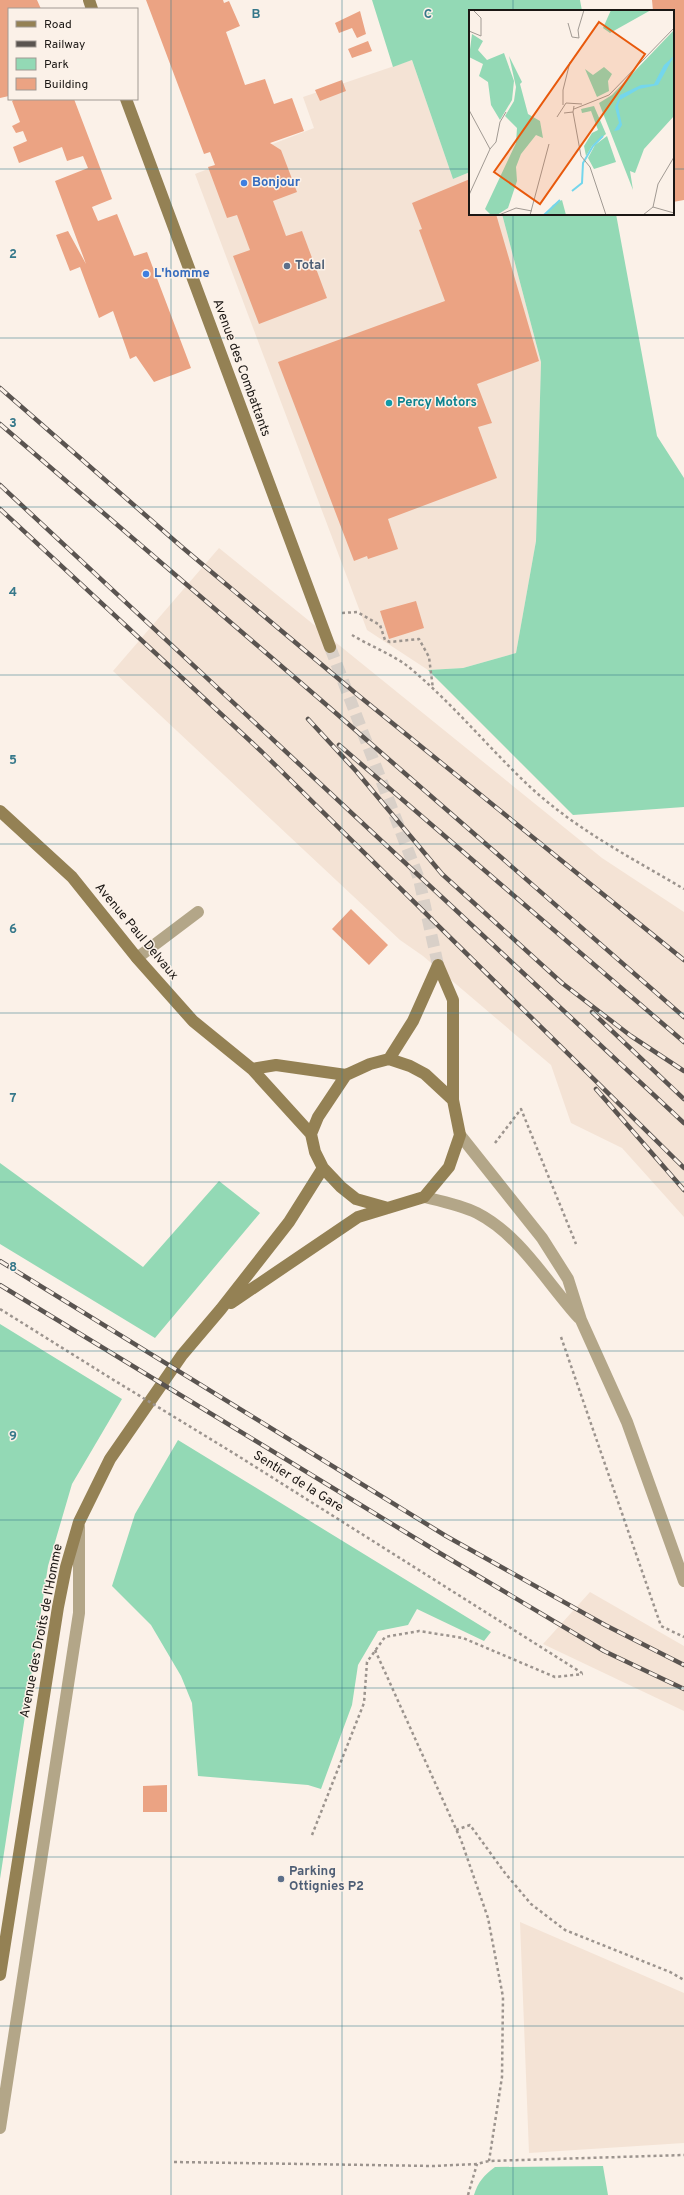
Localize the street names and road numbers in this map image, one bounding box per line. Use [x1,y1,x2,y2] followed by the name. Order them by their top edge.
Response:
[209,297,273,439] street label: Avenue des Combattants
[91,880,181,984] street label: Avenue Paul Delvaux
[250,1448,346,1516] street label: Sentier de la Gare
[17,1542,67,1720] street label: Avenue des Droits de l'Homme

